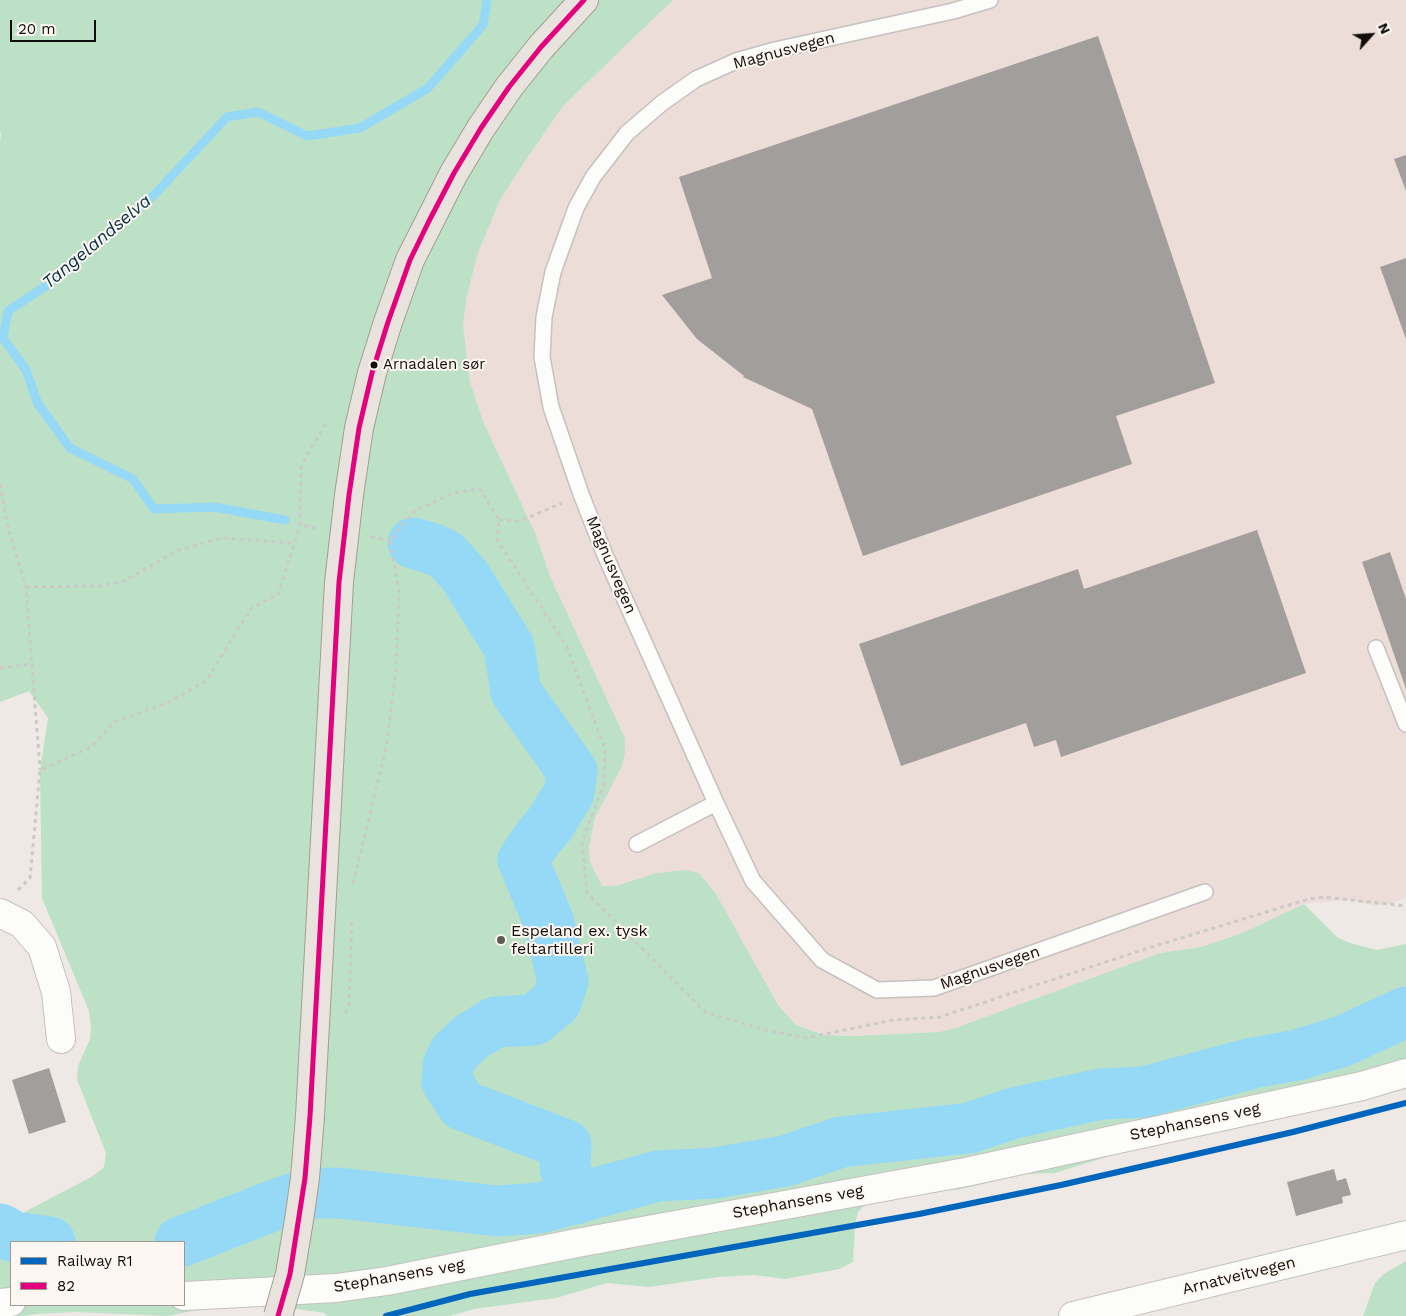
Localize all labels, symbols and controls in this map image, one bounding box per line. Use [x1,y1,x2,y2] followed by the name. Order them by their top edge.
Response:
[12,10,99,42] scale bar
[1346,10,1396,60] north arrow
[18,20,56,38] text: 20 m
[1375,20,1394,37] text: N
[731,28,837,74] street label: Magnusvegen
[38,190,156,294] water label: Tangelandselva
[383,356,485,374] place label: Arnadalen sør
[369,360,379,370] marker: Arnadalen sør
[582,513,640,617] street label: Magnusvegen
[511,921,648,959] place label: Espeland ex. tysk feltartilleri
[495,934,507,946] marker: Espeland ex. tysk feltartilleri
[938,942,1042,994] street label: Magnusvegen
[1128,1099,1262,1145] street label: Stephansens veg
[731,1181,865,1223] street label: Stephansens veg
[10,1241,185,1306] legend
[57,1252,133,1270] text: Railway R1
[1180,1253,1298,1299] street label: Arnatveitvegen
[332,1255,466,1297] street label: Stephansens veg
[57,1277,75,1295] text: 82

